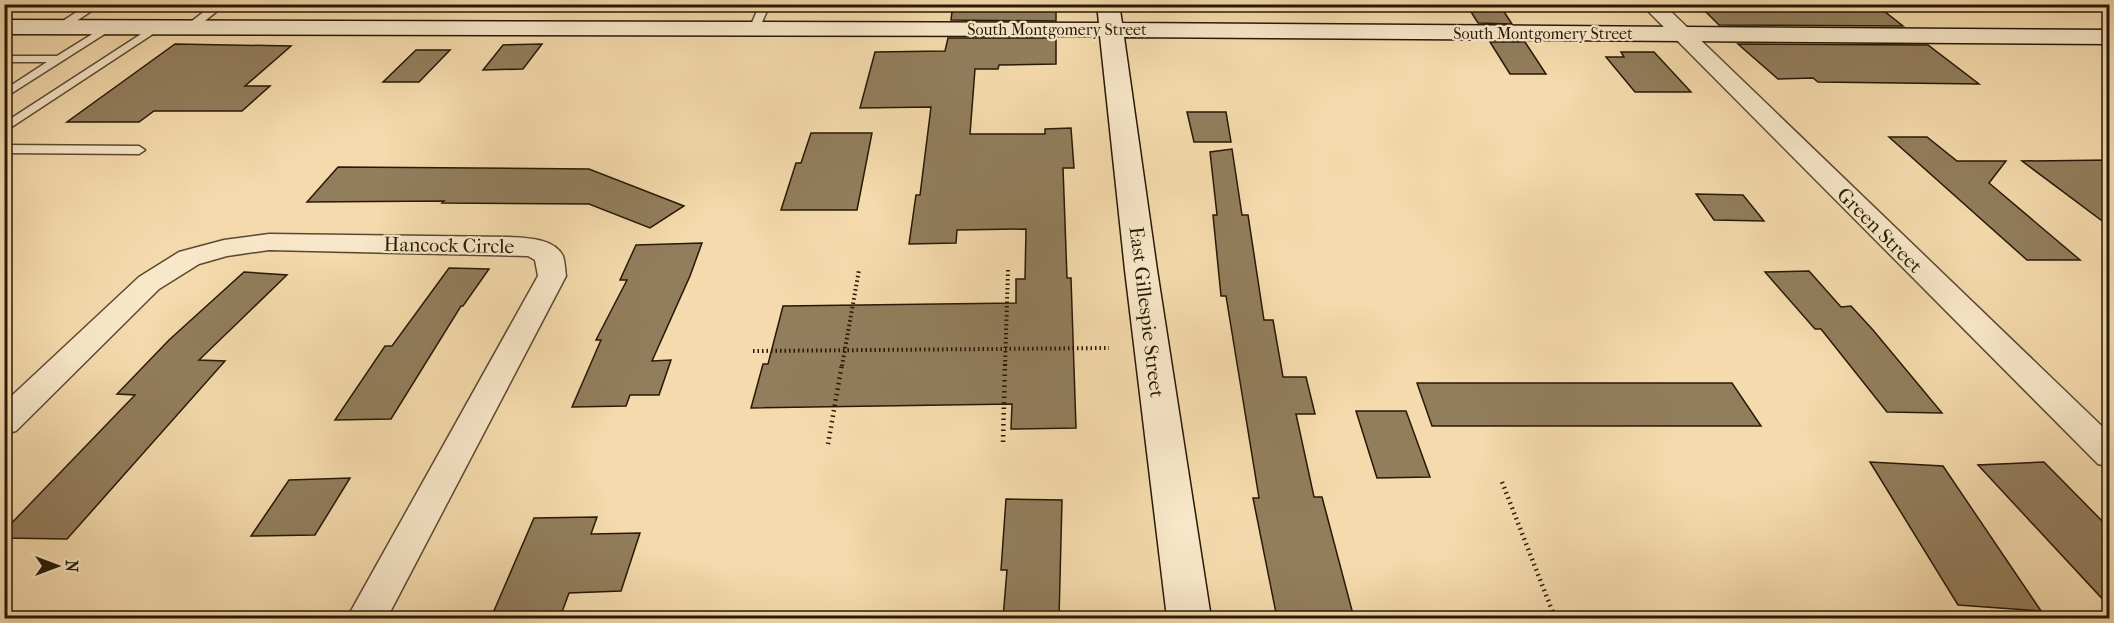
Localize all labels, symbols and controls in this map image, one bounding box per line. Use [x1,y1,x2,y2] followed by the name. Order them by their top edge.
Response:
[967,20,1147,39] street label: South Montgomery Street
[1453,24,1633,43] street label: South Montgomery Street
[1832,183,1927,278] street label: Green Street
[1125,225,1168,399] street label: East Gillespie Street
[384,233,515,258] street label: Hancock Circle
[27,536,87,596] north arrow
[62,560,81,573] text: N

